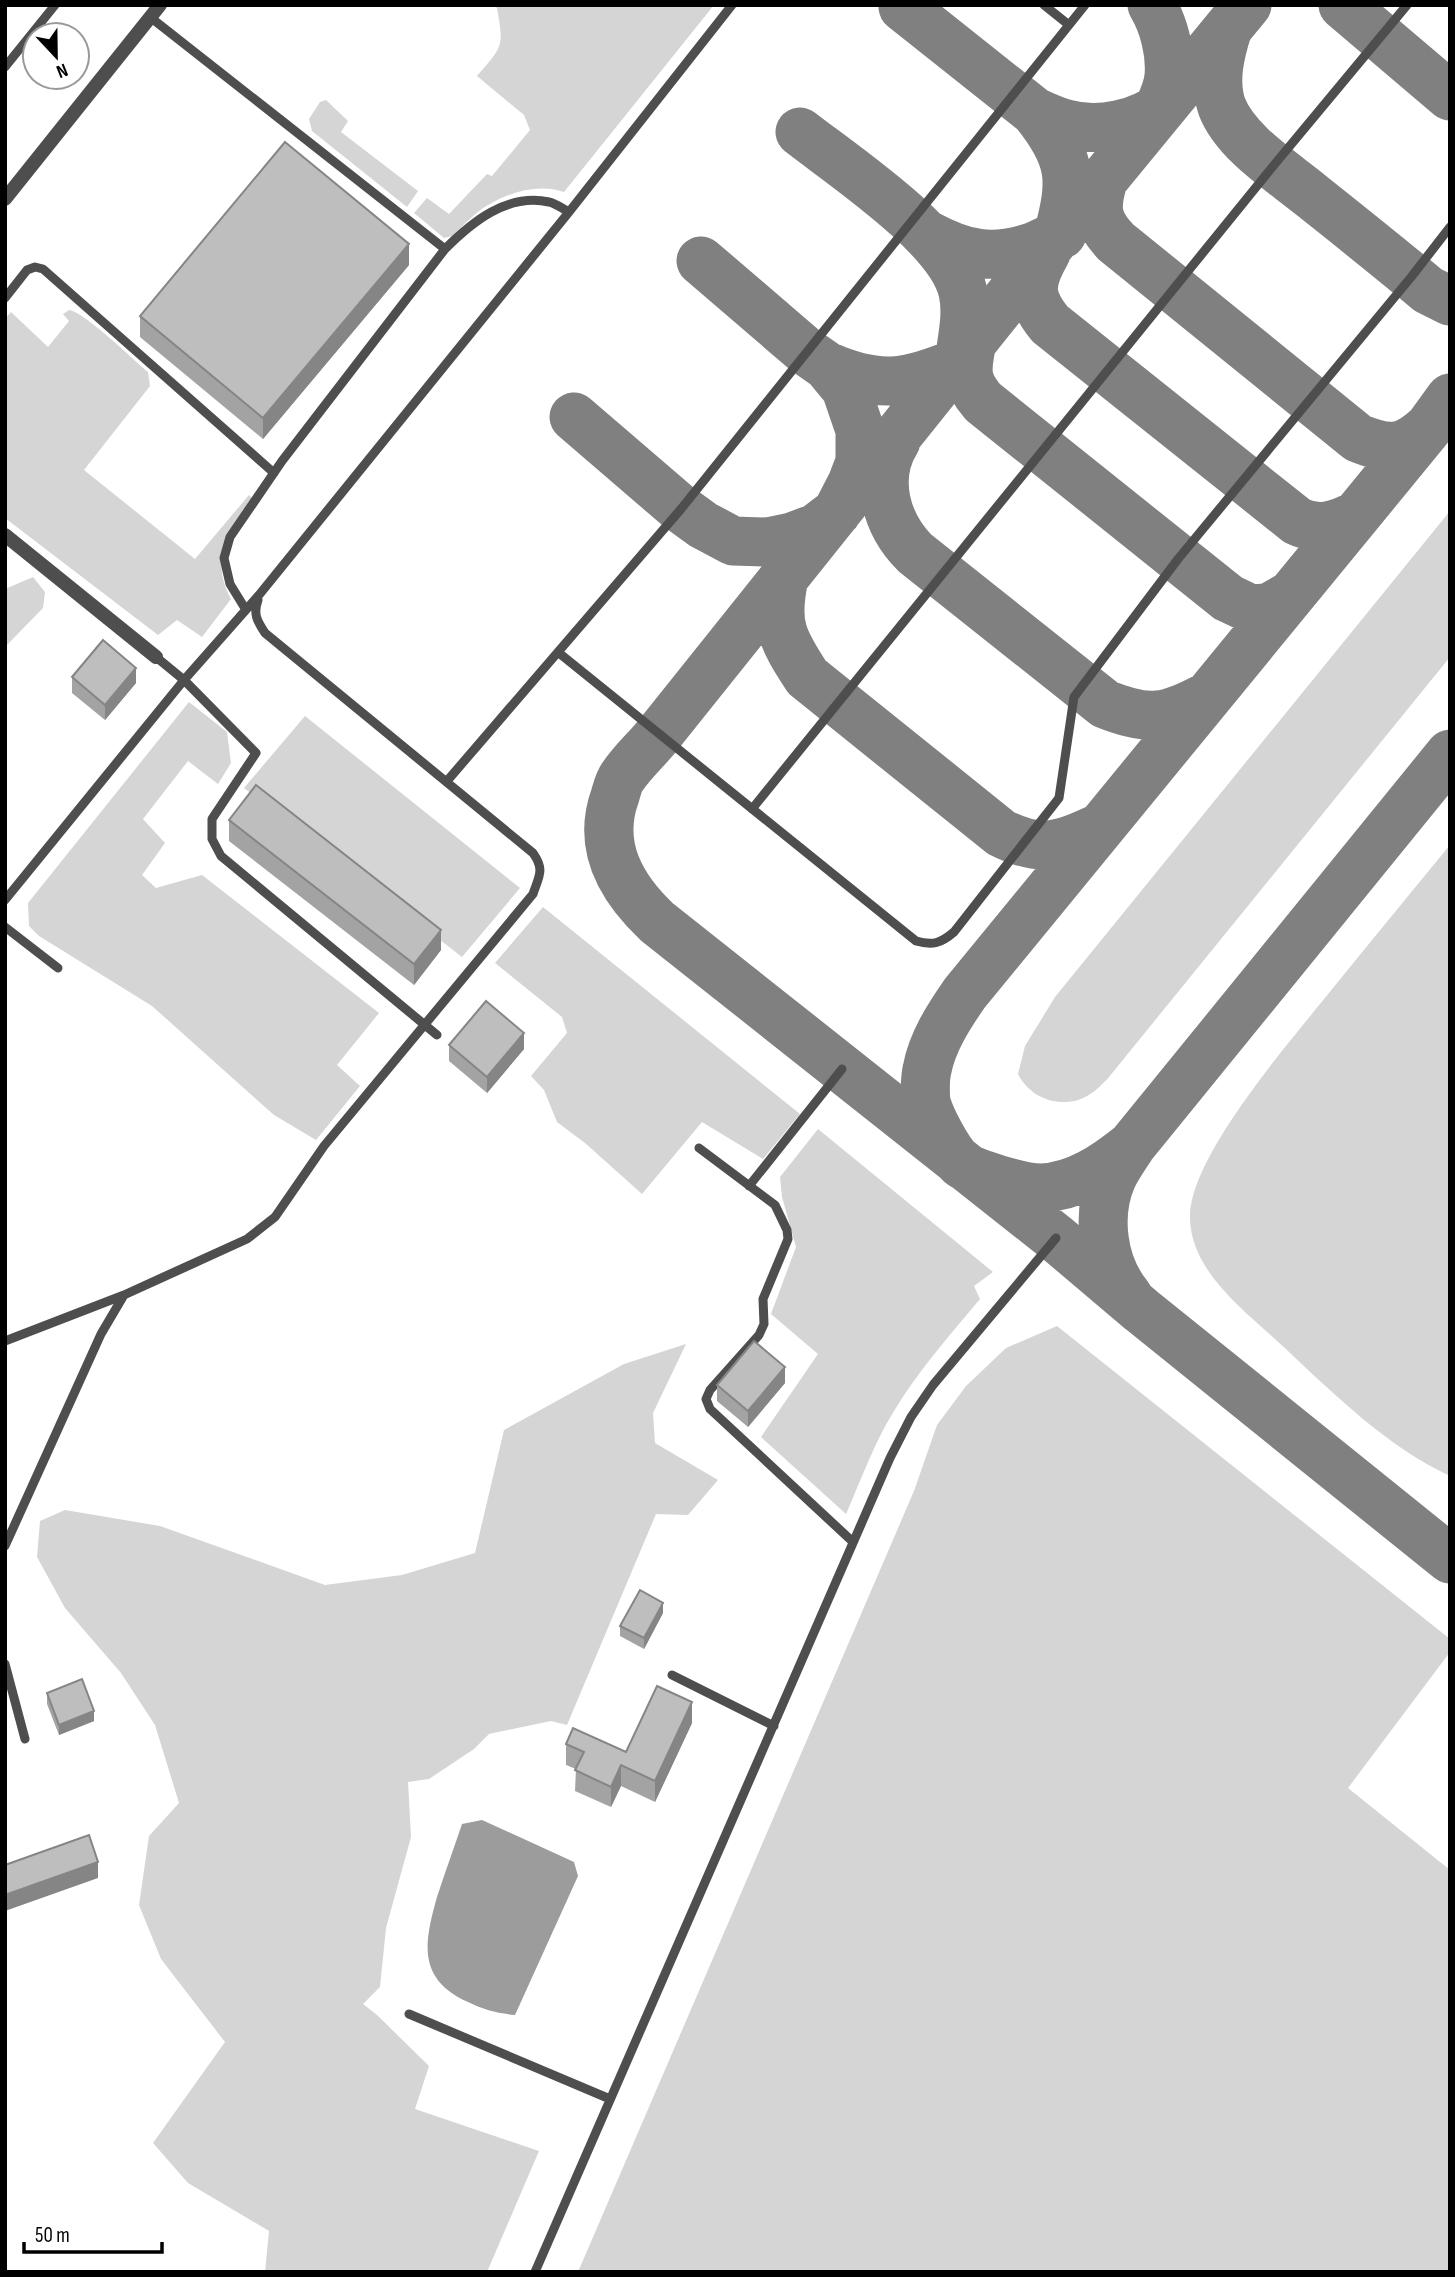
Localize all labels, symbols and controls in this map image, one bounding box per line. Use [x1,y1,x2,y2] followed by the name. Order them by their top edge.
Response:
[21,21,91,91] north arrow
[53,58,71,83] text: N
[24,2210,163,2254] scale bar
[35,2223,70,2248] text: 50 m

